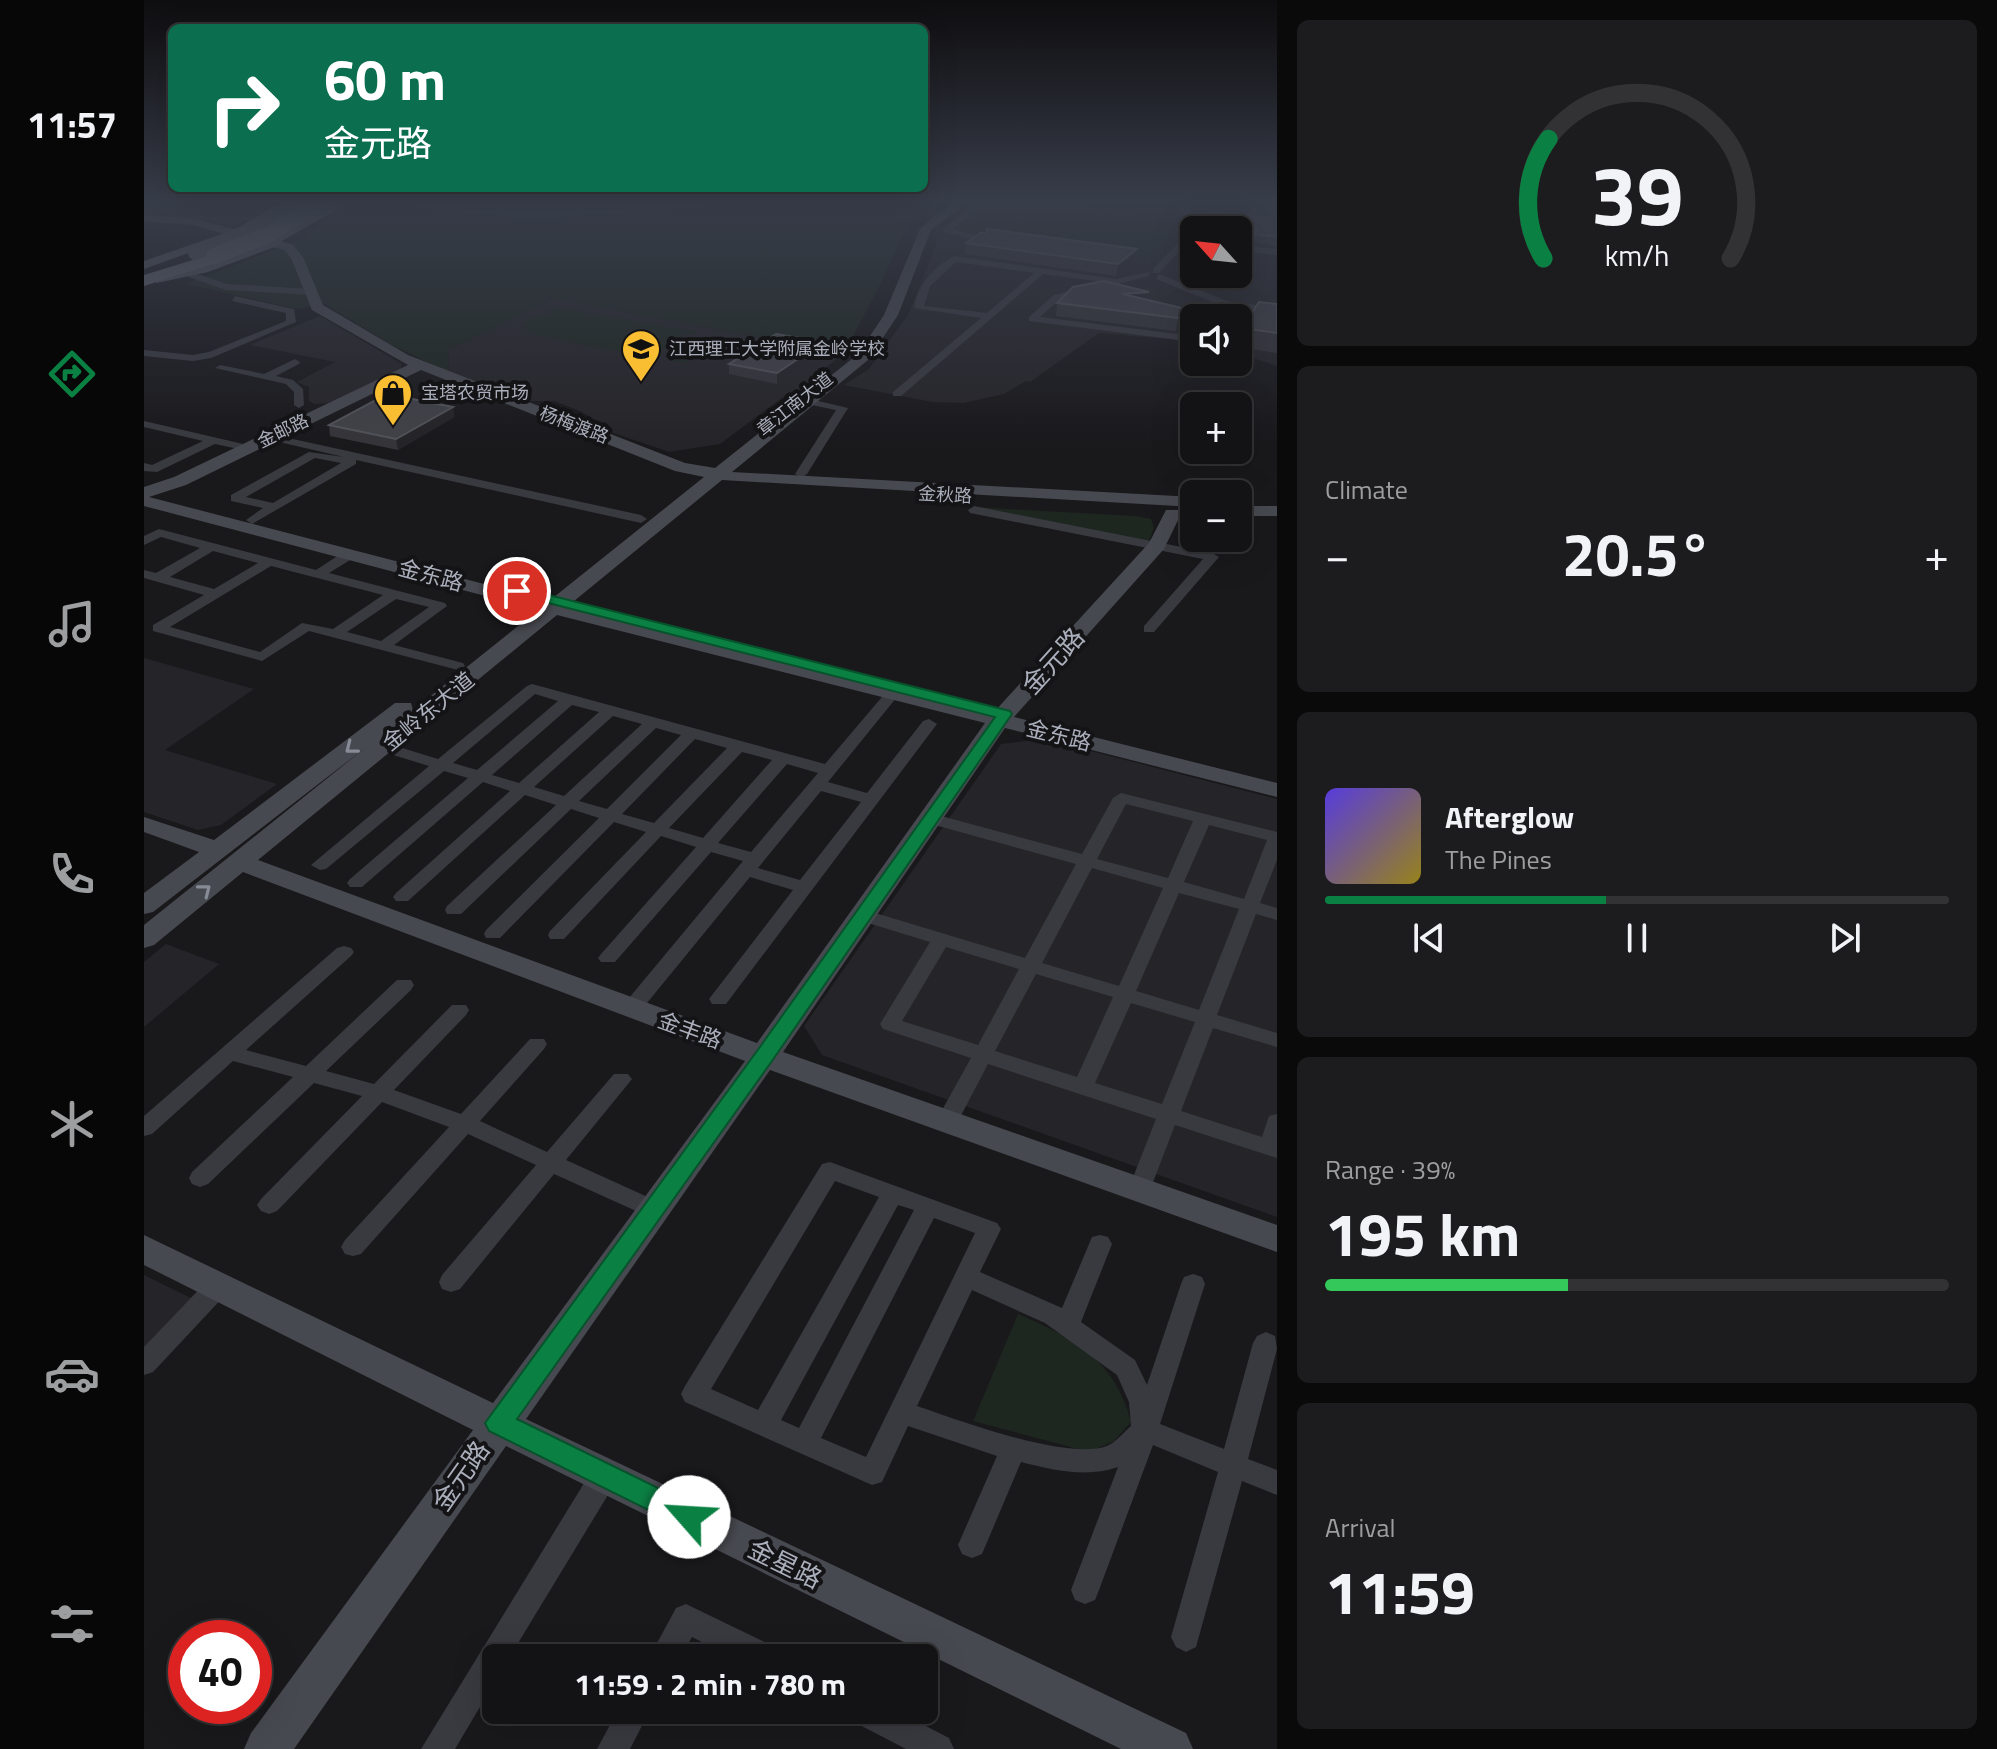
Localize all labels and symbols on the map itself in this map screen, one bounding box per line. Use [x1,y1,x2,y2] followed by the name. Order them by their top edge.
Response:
[1180,216,1252,288] north arrow
[620,328,662,383] school or university icon: 江西理工大学附属金岭学校
[669,335,885,362] place label: 江西理工大学附属金岭学校
[751,365,838,442] street label: 章江南大道
[372,372,414,427] shop icon: 宝塔农贸市场
[421,379,529,406] place label: 宝塔农贸市场
[536,399,613,450] street label: 杨梅渡路
[253,407,313,455] street label: 金邮路
[917,480,973,509] street label: 金秋路
[395,550,467,600] street label: 金东路
[483,557,551,625] pin
[1012,619,1093,703] street label: 金元路
[375,663,481,759] street label: 金岭东大道
[1023,711,1095,759] street label: 金东路
[345,739,360,753] one-way arrow
[196,885,210,900] one-way arrow
[653,1003,727,1057] street label: 金丰路
[422,1433,499,1519] street label: 金元路
[647,1475,731,1559] position arrow
[742,1529,829,1598] street label: 金星路
[168,1620,272,1724] speed limit sign: 40

